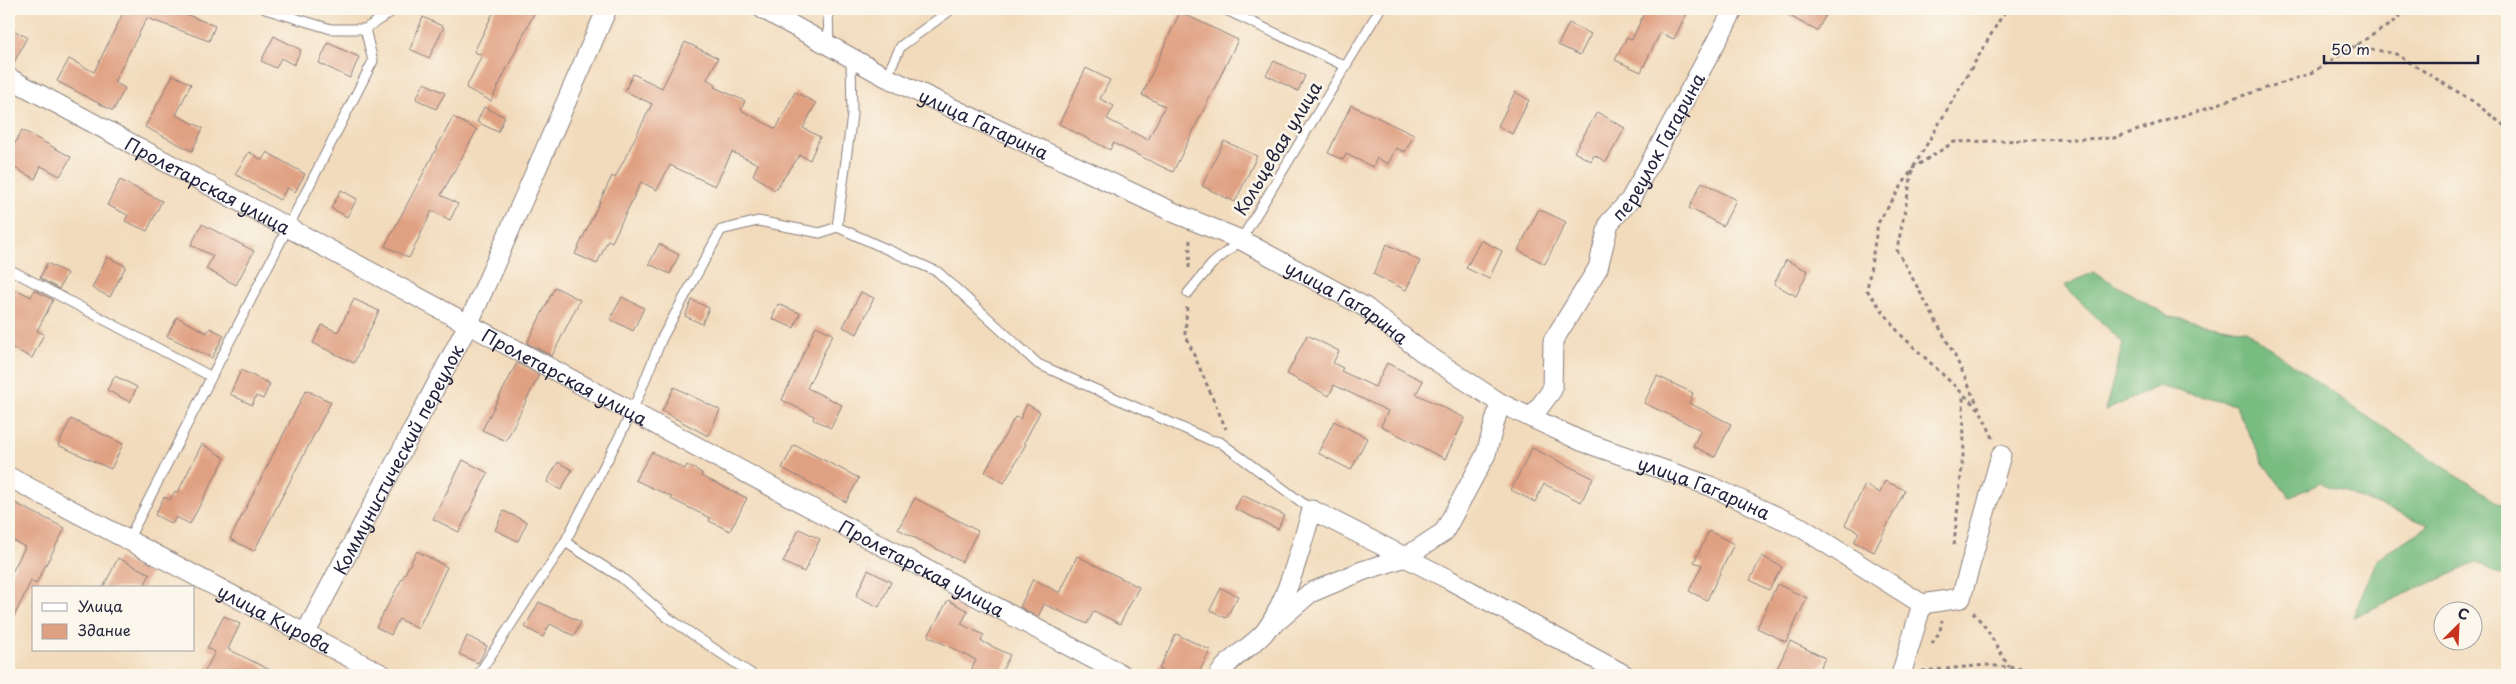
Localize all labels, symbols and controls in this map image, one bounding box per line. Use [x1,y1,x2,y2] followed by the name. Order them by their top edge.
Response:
[2324,32,2477,64] scale bar
[2331,37,2370,60] text: 50 m
[1604,67,1711,226] street label: переулок Гагарина
[1226,75,1328,220] street label: Кольцевая улица
[915,81,1054,166] street label: улица Гагарина
[121,129,296,240] street label: Пролетарская улица
[1281,253,1415,350] street label: улица Гагарина
[478,321,653,432] street label: Пролетарская улица
[325,339,469,579] street label: Коммунистический переулок
[1634,448,1776,526] street label: улица Гагарина
[835,512,1010,623] street label: Пролетарская улица
[213,577,337,659] street label: улица Кирова
[32,586,195,652] legend
[78,594,123,617] text: Улица
[2434,602,2484,652] north arrow
[2454,602,2473,625] text: С
[78,618,131,641] text: Здание

